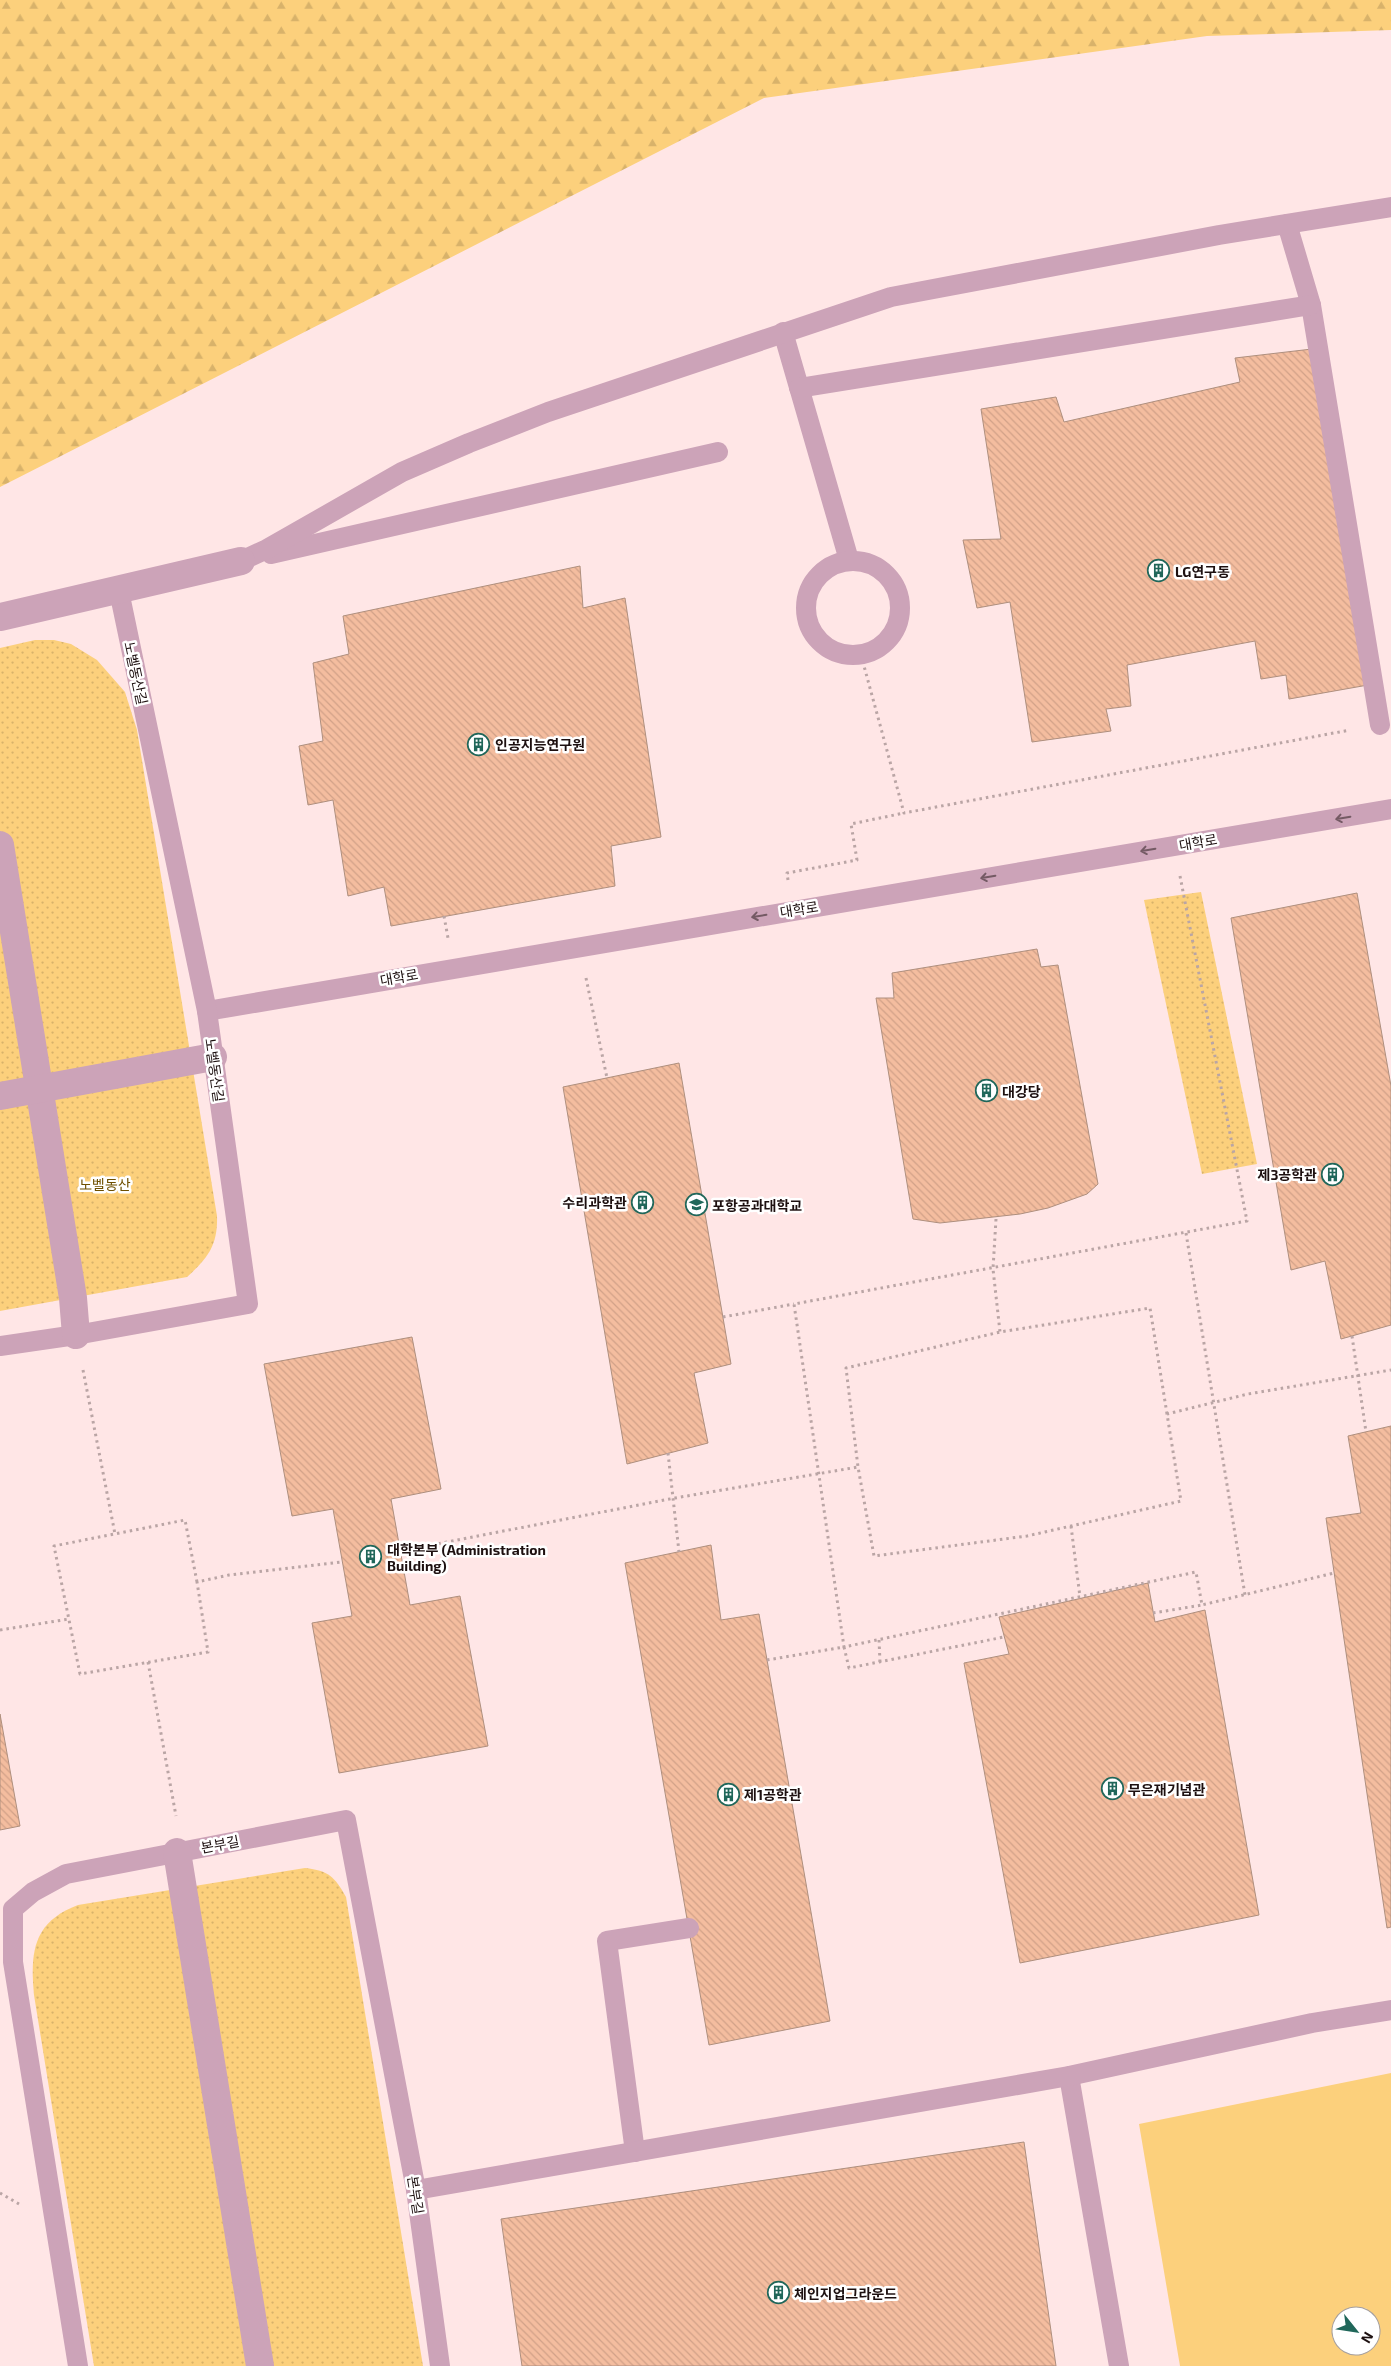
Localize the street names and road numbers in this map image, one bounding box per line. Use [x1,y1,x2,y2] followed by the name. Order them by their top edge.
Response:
[121,640,151,706] street label: 노벨동산길
[1177,830,1219,854] street label: 대학로
[779,898,820,920] street label: 대학로
[378,965,420,989] street label: 대학로
[202,1037,228,1103] street label: 노벨동산길
[199,1832,241,1856] street label: 본부길
[405,2175,427,2215] street label: 본부길

